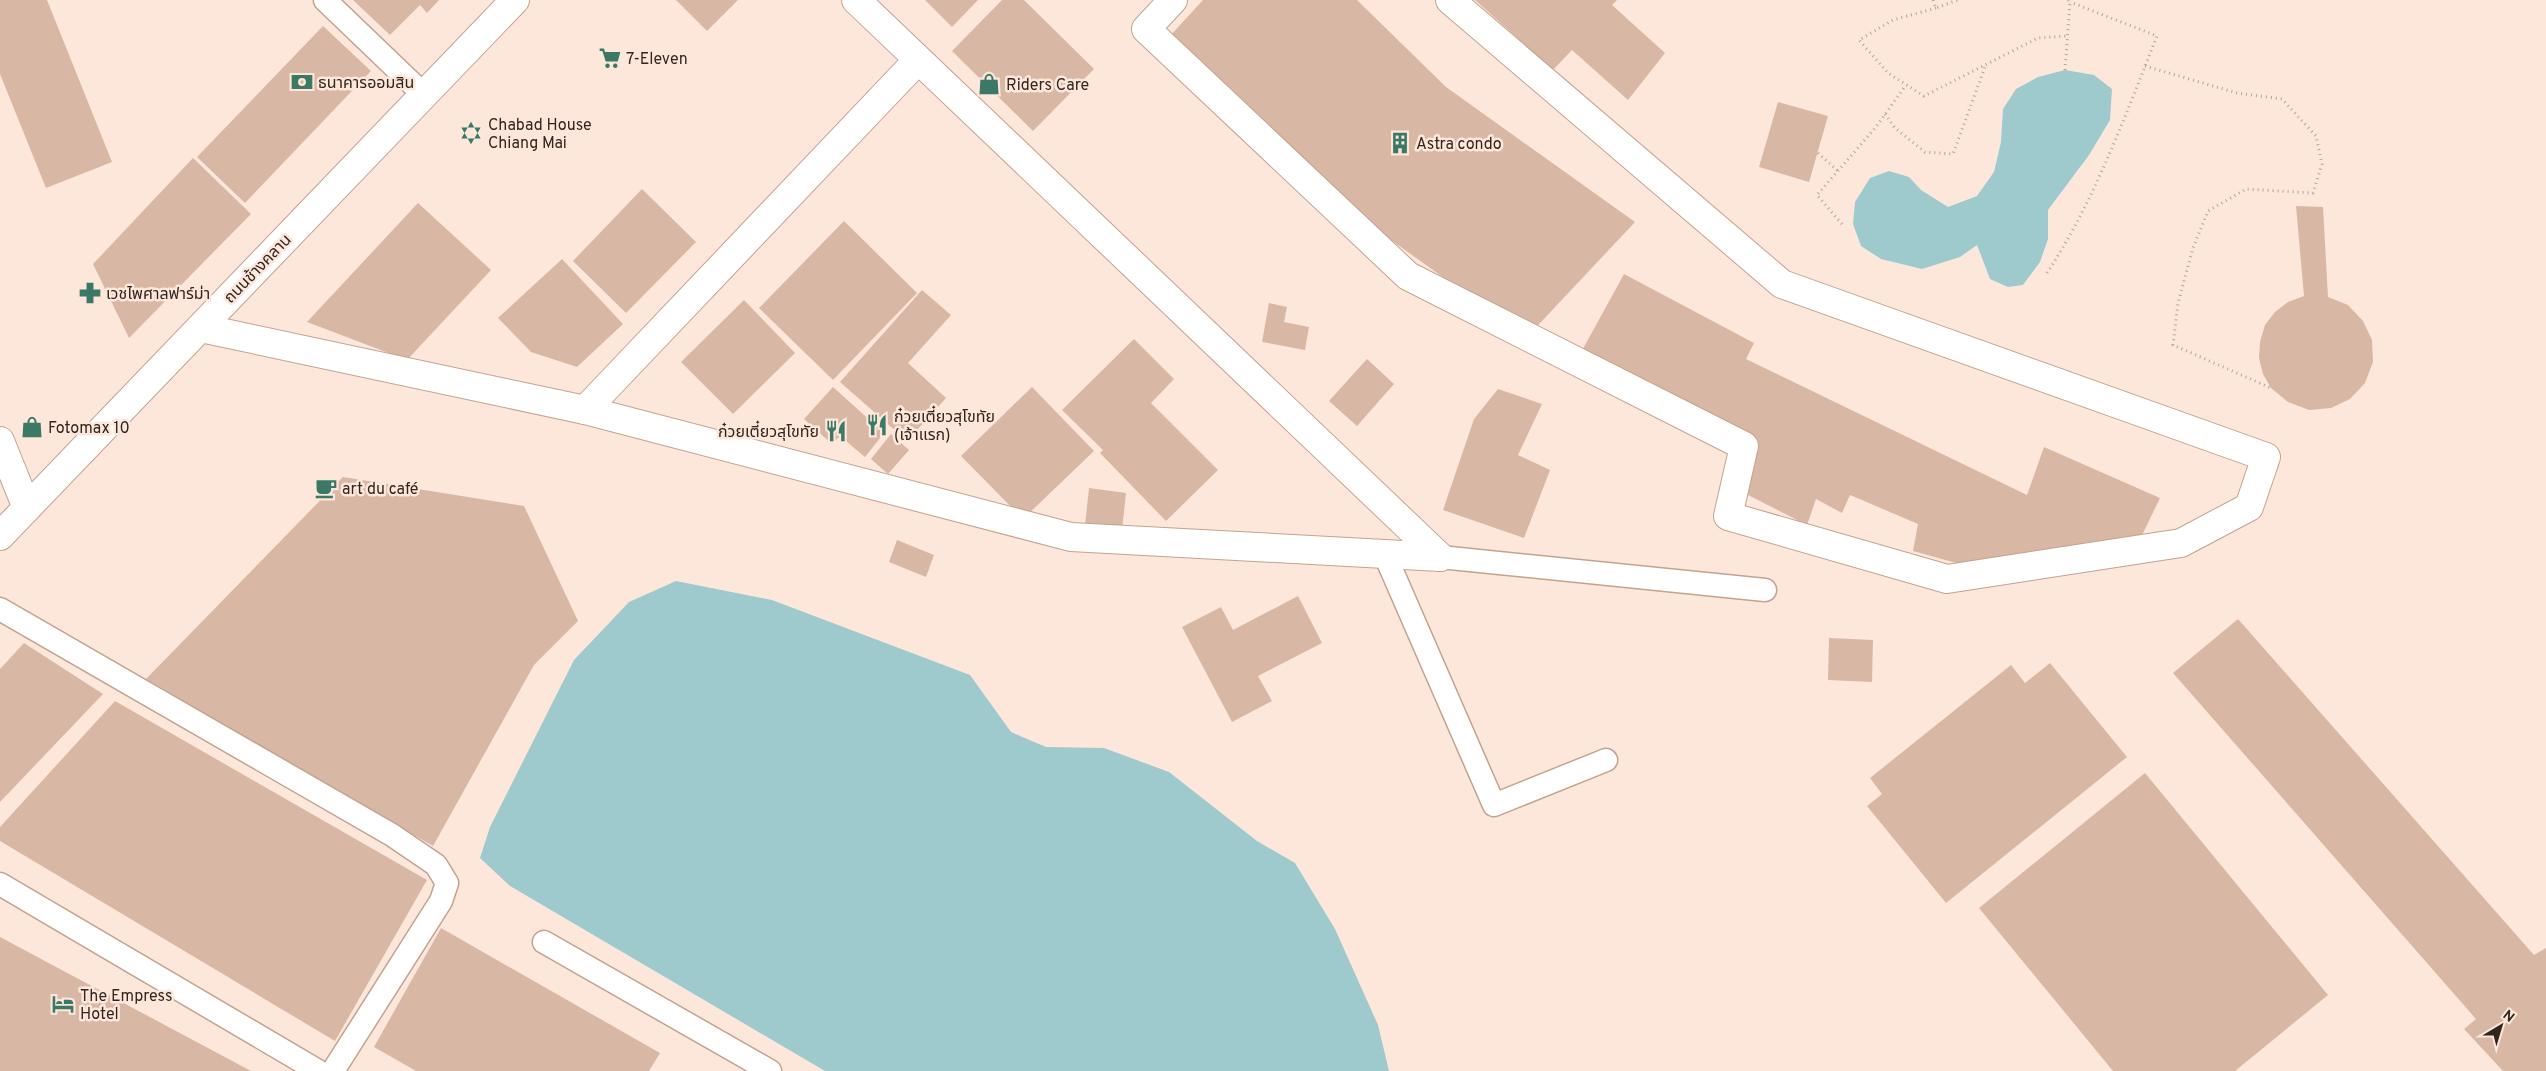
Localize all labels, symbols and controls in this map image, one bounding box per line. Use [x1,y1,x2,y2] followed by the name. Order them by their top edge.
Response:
[597,45,623,71] supermarket icon: 7-Eleven
[626,50,688,70] place label: 7-Eleven
[289,69,315,95] bank icon: ธนาคารออมสิน
[976,71,1002,97] shop icon: Riders Care
[318,74,414,94] place label: ธนาคารออมสิน
[1006,76,1089,96] place label: Riders Care
[488,116,592,154] place label: Chabad House Chiang Mai
[458,120,484,146] synagogue icon: Chabad House Chiang Mai
[1387,130,1413,156] building icon: Astra condo
[1416,135,1502,155] place label: Astra condo
[221,231,296,308] street label: ถนนช้างคลาน
[77,280,103,306] pharmacy icon: เวชไพศาลฟาร์ม่า
[106,285,210,305] place label: เวชไพศาลฟาร์ม่า
[894,405,995,446] place label: ก๋วยเตี๋ยวสุโขทัย (เจ้าแรก)
[864,412,890,438] restaurant icon: ก๋วยเตี๋ยวสุโขทัย (เจ้าแรก)
[19,414,45,440] shop icon: Fotomax 10
[823,418,849,444] restaurant icon: ก๋วยเตี๋ยวสุโขทัย
[48,419,130,439] place label: Fotomax 10
[718,420,819,443] place label: ก๋วยเตี๋ยวสุโขทัย
[313,475,339,501] cafe icon: art du café
[342,480,418,500] place label: art du café
[80,987,172,1025] place label: The Empress Hotel
[50,991,76,1017] hotel icon: The Empress Hotel
[2476,1001,2526,1051] north arrow
[2499,1007,2517,1027] text: N

